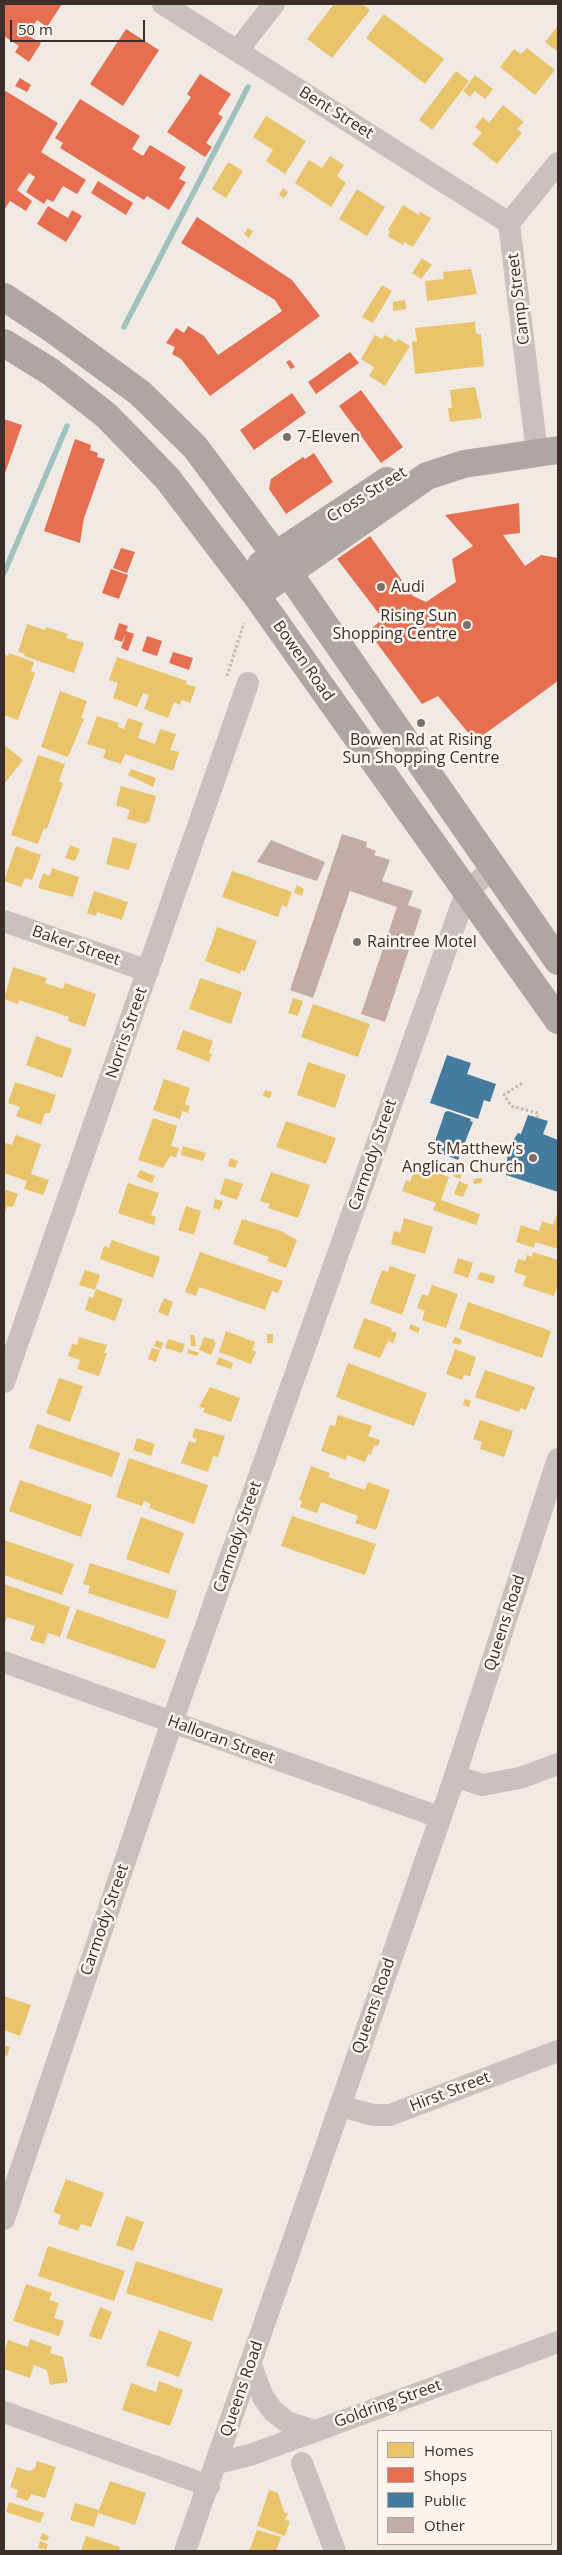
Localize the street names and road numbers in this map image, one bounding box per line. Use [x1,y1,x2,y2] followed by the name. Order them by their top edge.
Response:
[295,83,377,143] street label: Bent Street
[504,252,534,346] street label: Camp Street
[324,463,410,527] street label: Cross Street
[268,617,338,705] street label: Bowen Road
[29,922,123,970] street label: Baker Street
[102,985,152,1081] street label: Norris Street
[345,1097,401,1213] street label: Carmody Street
[210,1479,266,1595] street label: Carmody Street
[480,1572,530,1674] street label: Queens Road
[165,1712,277,1768] street label: Halloran Street
[77,1862,133,1978] street label: Carmody Street
[349,1956,399,2056] street label: Queens Road
[407,2068,493,2116] street label: Hirst Street
[217,2339,267,2439] street label: Queens Road
[332,2376,444,2432] street label: Goldring Street

